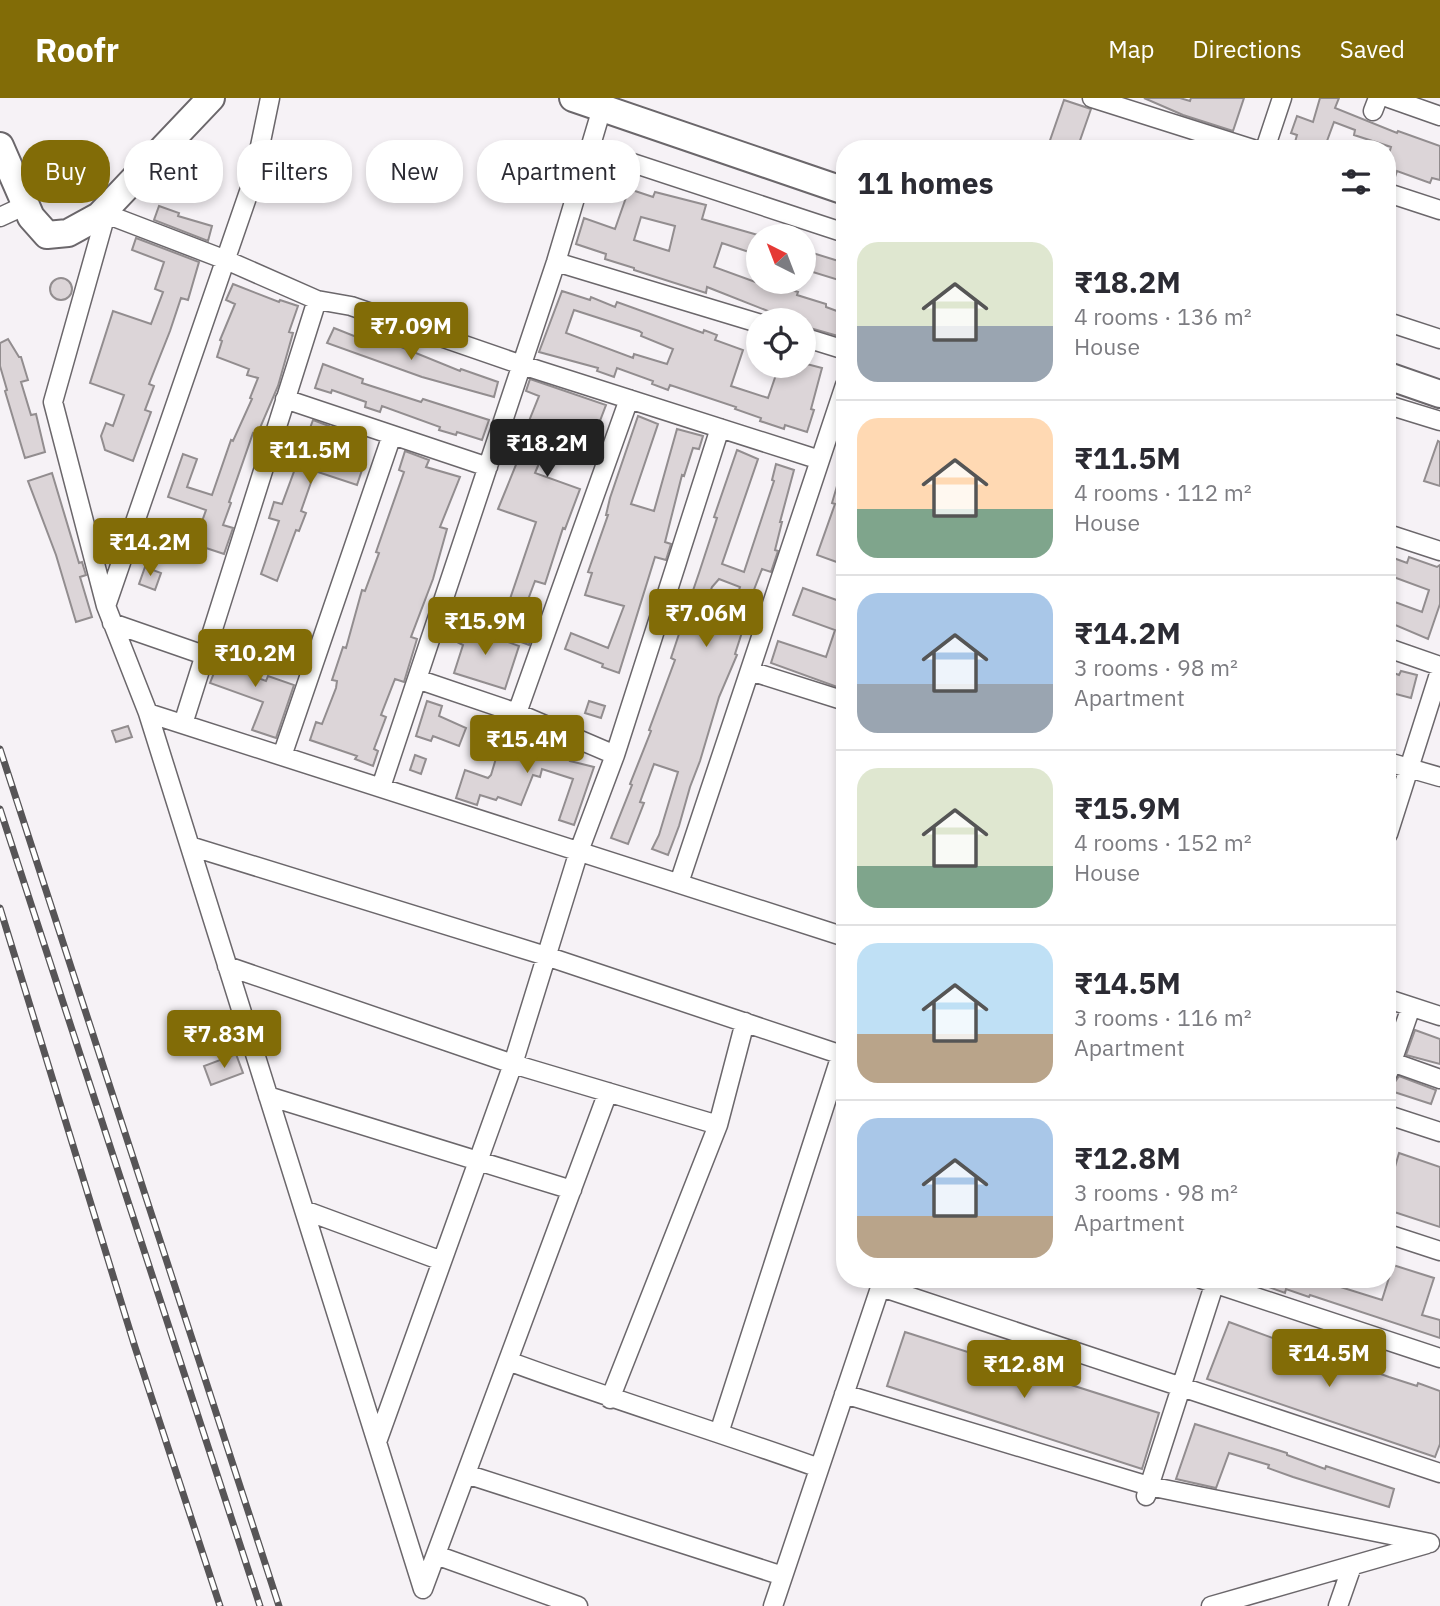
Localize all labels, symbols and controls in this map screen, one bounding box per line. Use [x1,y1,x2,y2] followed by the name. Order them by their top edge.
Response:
[35,28,119,71] text: Roofr
[1108,33,1154,65] text: Map
[1192,33,1302,65] text: Directions
[1340,33,1405,65] text: Saved
[21,140,110,203] chip: Buy
[124,140,223,203] chip: Rent
[237,140,352,203] chip: Filters
[366,140,463,203] chip: New
[477,140,640,203] chip: Apartment
[857,163,994,202] text: 11 homes
[1337,163,1375,201] icon: filters
[746,224,816,294] north arrow
[746,224,816,378] map controls
[1074,262,1181,301] text: ₹18.2M
[913,270,997,354] icon: home
[1074,301,1252,331] text: 4 rooms · 136 m²
[354,302,468,362] pin: ₹7.09M
[746,308,816,378] button: locate
[370,310,452,340] text: ₹7.09M
[1074,331,1140,361] text: House
[490,420,604,479] pin: ₹18.2M
[253,426,367,486] pin: ₹11.5M
[506,427,588,457] text: ₹18.2M
[269,434,351,464] text: ₹11.5M
[1074,438,1181,477] text: ₹11.5M
[913,446,997,530] icon: home
[1074,477,1252,507] text: 4 rooms · 112 m²
[1074,507,1140,537] text: House
[93,518,207,578] pin: ₹14.2M
[109,526,191,556] text: ₹14.2M
[649,589,763,649] pin: ₹7.06M
[665,597,747,627] text: ₹7.06M
[428,598,542,657] pin: ₹15.9M
[444,605,526,635] text: ₹15.9M
[1074,613,1181,652] text: ₹14.2M
[913,621,997,705] icon: home
[198,630,312,689] pin: ₹10.2M
[214,637,296,667] text: ₹10.2M
[1074,652,1238,682] text: 3 rooms · 98 m²
[1074,682,1185,712] text: Apartment
[470,716,584,775] pin: ₹15.4M
[486,723,568,753] text: ₹15.4M
[1074,788,1181,827] text: ₹15.9M
[913,796,997,880] icon: home
[1074,827,1252,857] text: 4 rooms · 152 m²
[1074,857,1140,887] text: House
[1074,963,1181,1002] text: ₹14.5M
[913,971,997,1055] icon: home
[1074,1002,1252,1032] text: 3 rooms · 116 m²
[167,1010,281,1070] pin: ₹7.83M
[183,1018,265,1048] text: ₹7.83M
[1074,1032,1185,1062] text: Apartment
[1074,1138,1181,1177] text: ₹12.8M
[913,1146,997,1230] icon: home
[1074,1177,1238,1207] text: 3 rooms · 98 m²
[1074,1207,1185,1237] text: Apartment
[1272,1330,1386,1389] pin: ₹14.5M
[1288,1337,1370,1367] text: ₹14.5M
[967,1340,1081,1400] pin: ₹12.8M
[983,1348,1065,1378] text: ₹12.8M

